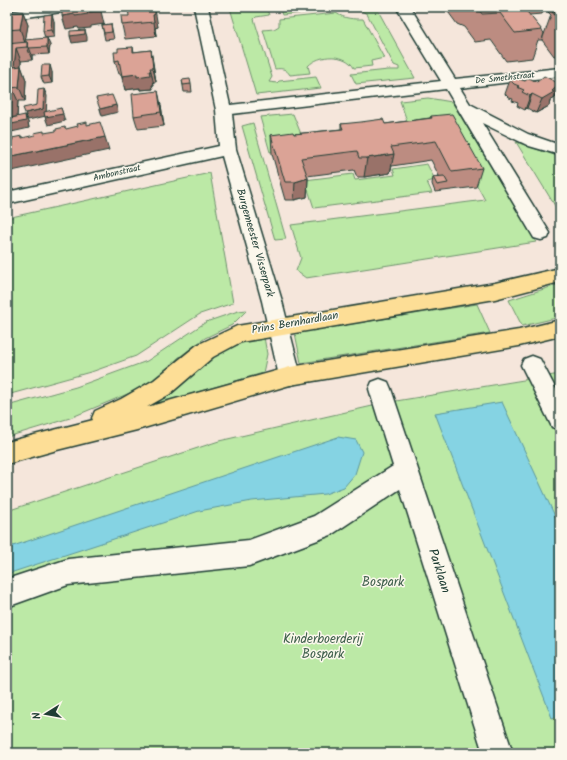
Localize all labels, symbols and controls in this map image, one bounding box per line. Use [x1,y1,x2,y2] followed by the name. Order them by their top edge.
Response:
[474,67,536,89] street label: De Smethstraat
[92,160,143,186] street label: Ambonstraat
[231,187,279,300] street label: Burgemeester Visserpark
[250,306,340,339] street label: Prins Bernhardlaan
[422,546,456,596] street label: Parklaan
[362,572,405,593] park label: Bospark
[283,629,364,665] park label: Kinderboerderij Bospark
[26,694,66,734] north arrow
[28,711,47,721] text: N

